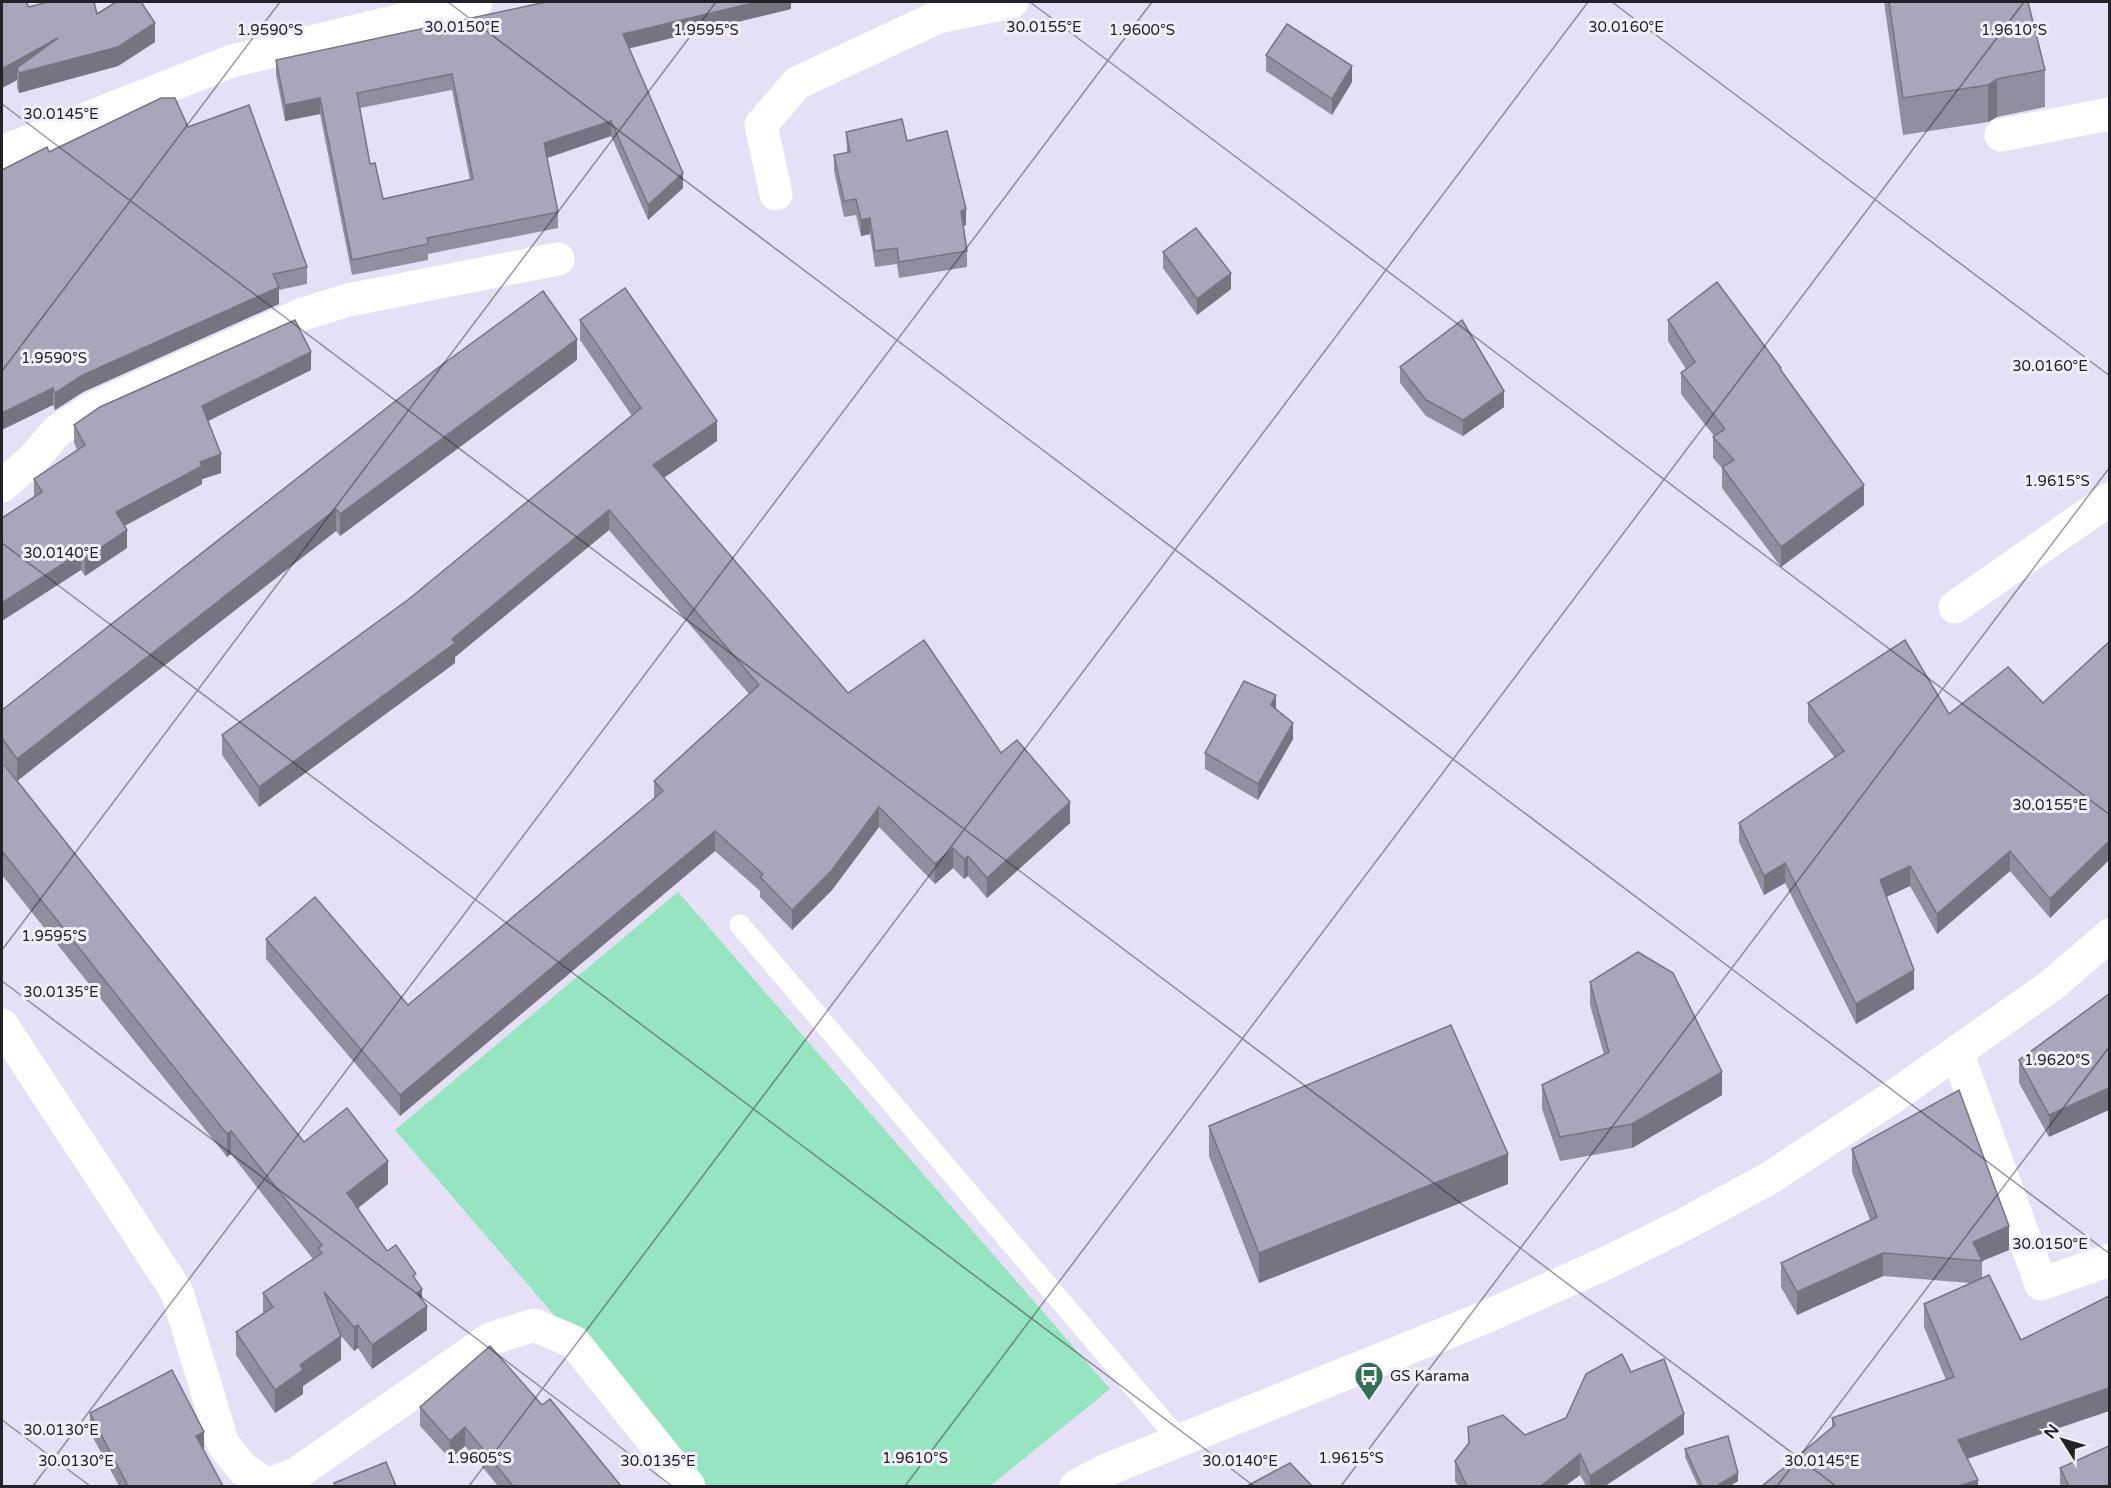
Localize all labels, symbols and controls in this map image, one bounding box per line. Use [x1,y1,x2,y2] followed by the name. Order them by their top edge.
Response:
[424,18,500,36] text: 30.0150°E
[1006,18,1082,36] text: 30.0155°E
[1588,18,1664,36] text: 30.0160°E
[237,21,303,39] text: 1.9590°S
[673,21,739,39] text: 1.9595°S
[1109,21,1175,39] text: 1.9600°S
[1981,21,2047,39] text: 1.9610°S
[23,105,99,123] text: 30.0145°E
[21,349,87,367] text: 1.9590°S
[2012,357,2088,375] text: 30.0160°E
[2024,472,2090,490] text: 1.9615°S
[23,544,99,562] text: 30.0140°E
[2012,796,2088,814] text: 30.0155°E
[21,927,87,945] text: 1.9595°S
[23,983,99,1001] text: 30.0135°E
[2024,1051,2090,1069] text: 1.9620°S
[2012,1235,2088,1253] text: 30.0150°E
[1353,1360,1385,1402] bus stop icon: GS Karama
[1390,1367,1469,1385] place label: GS Karama
[2033,1410,2093,1470] north arrow
[2040,1420,2064,1443] text: N
[23,1421,99,1439] text: 30.0130°E
[446,1449,512,1467] text: 1.9605°S
[882,1449,948,1467] text: 1.9610°S
[1318,1449,1384,1467] text: 1.9615°S
[38,1452,114,1470] text: 30.0130°E
[620,1452,696,1470] text: 30.0135°E
[1202,1452,1278,1470] text: 30.0140°E
[1784,1452,1860,1470] text: 30.0145°E

